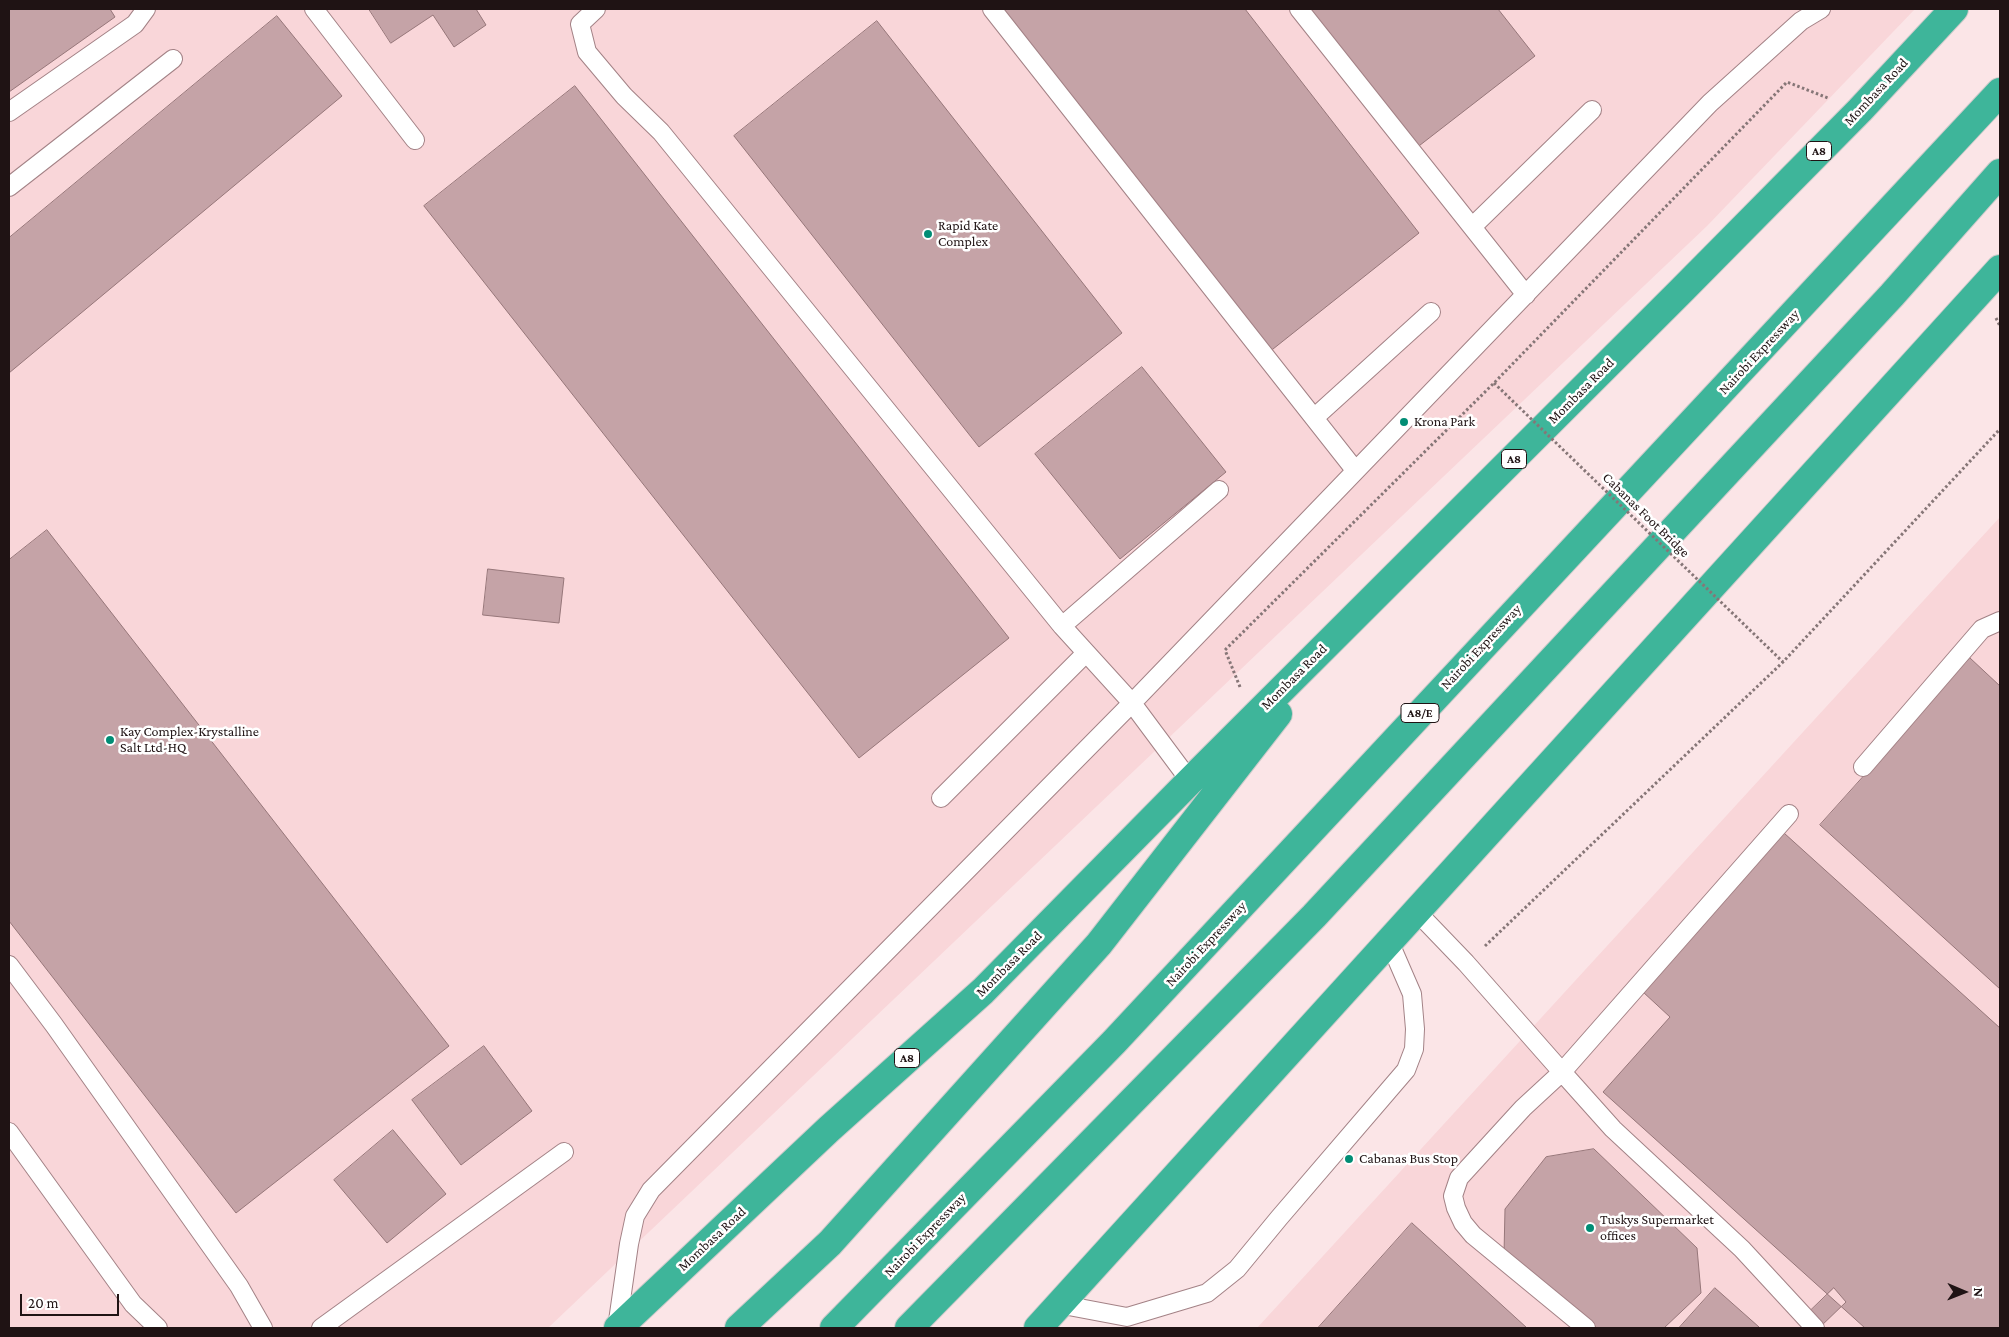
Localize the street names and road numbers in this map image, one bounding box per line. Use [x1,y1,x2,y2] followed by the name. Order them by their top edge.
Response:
[1840,55,1912,129] street label: Mombasa Road
[1806,142,1832,160] road number: A8
[1715,306,1803,398] street label: Nairobi Expressway
[1544,354,1618,428] street label: Mombasa Road
[1502,449,1526,468] road number: A8
[1599,469,1693,561] street label: Cabanas Foot Bridge
[1437,601,1525,693] street label: Nairobi Expressway
[1257,640,1331,714] street label: Mombasa Road
[1401,704,1439,722] road number: A8/E
[1162,898,1250,990] street label: Nairobi Expressway
[972,927,1046,1001] street label: Mombasa Road
[894,1048,920,1068] road number: A8
[881,1189,969,1281] street label: Nairobi Expressway
[675,1203,749,1275] street label: Mombasa Road

